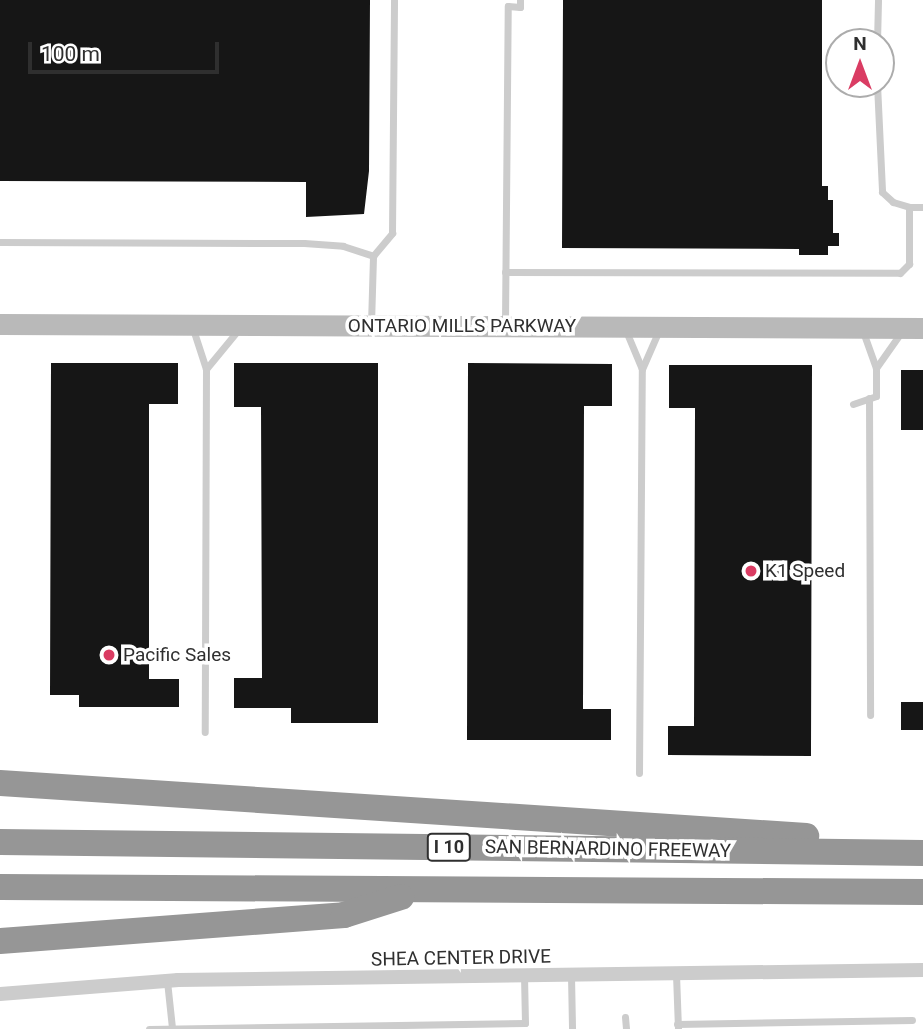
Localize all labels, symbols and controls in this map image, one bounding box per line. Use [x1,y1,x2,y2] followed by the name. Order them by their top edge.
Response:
[32,28,222,72] scale bar
[825,28,895,98] north arrow
[853,32,867,55] text: N
[41,42,100,66] text: 100 m
[348,315,576,337] street label: ONTARIO MILLS PARKWAY
[765,560,845,582] place label: K1 Speed
[743,563,759,579] marker: K1 Speed
[123,644,231,666] place label: Pacific Sales
[101,647,117,663] marker: Pacific Sales
[426,832,472,862] road number: I 10
[485,835,731,863] street label: SAN BERNARDINO FREEWAY
[371,945,551,971] street label: SHEA CENTER DRIVE

